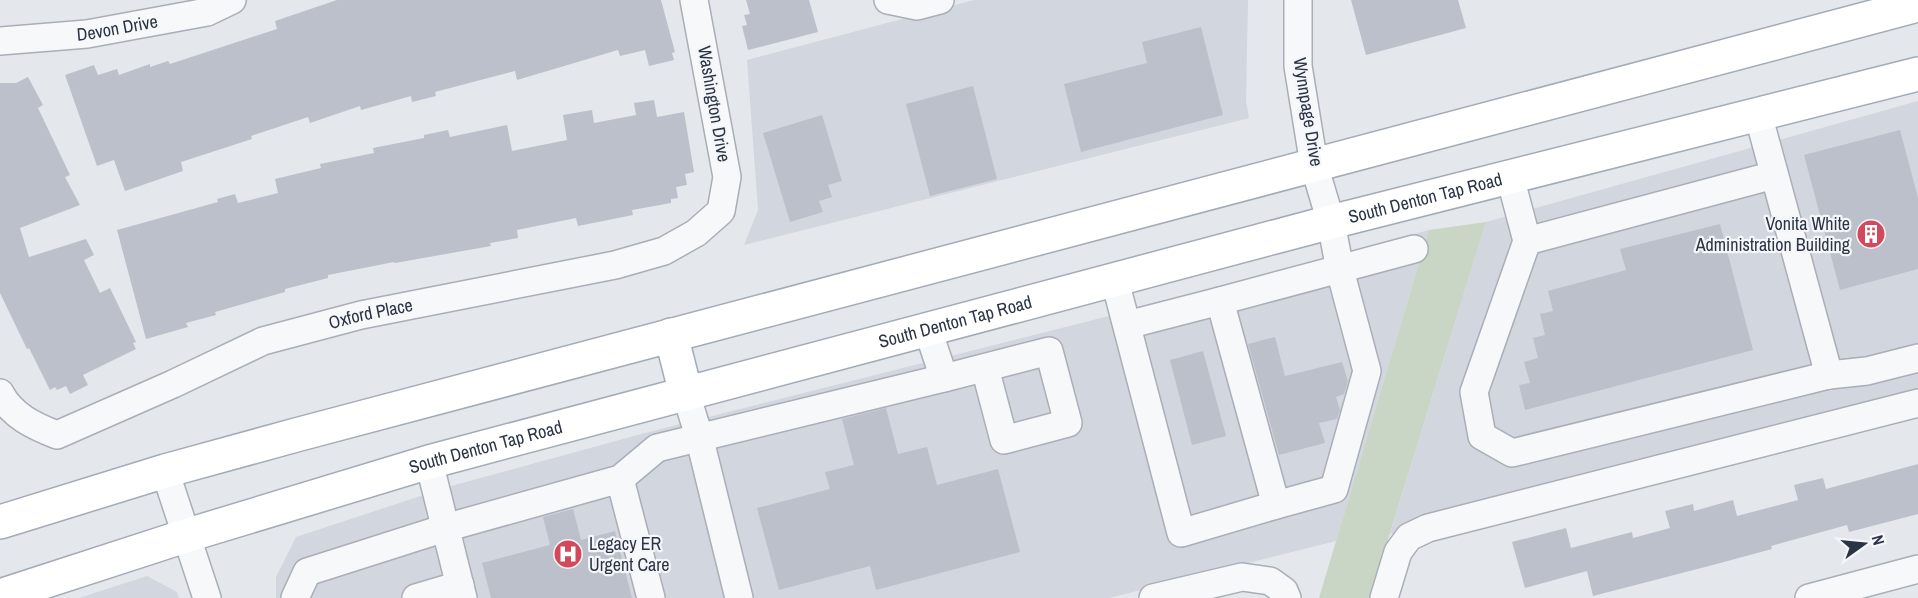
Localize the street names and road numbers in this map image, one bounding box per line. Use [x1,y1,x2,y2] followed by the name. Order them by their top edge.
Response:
[76,8,160,47] street label: Devon Drive
[692,44,737,164] street label: Washington Drive
[1288,56,1329,168] street label: Wynnpage Drive
[1346,166,1505,229] street label: South Denton Tap Road
[876,289,1035,354] street label: South Denton Tap Road
[326,292,415,335] street label: Oxford Place
[406,414,565,479] street label: South Denton Tap Road

